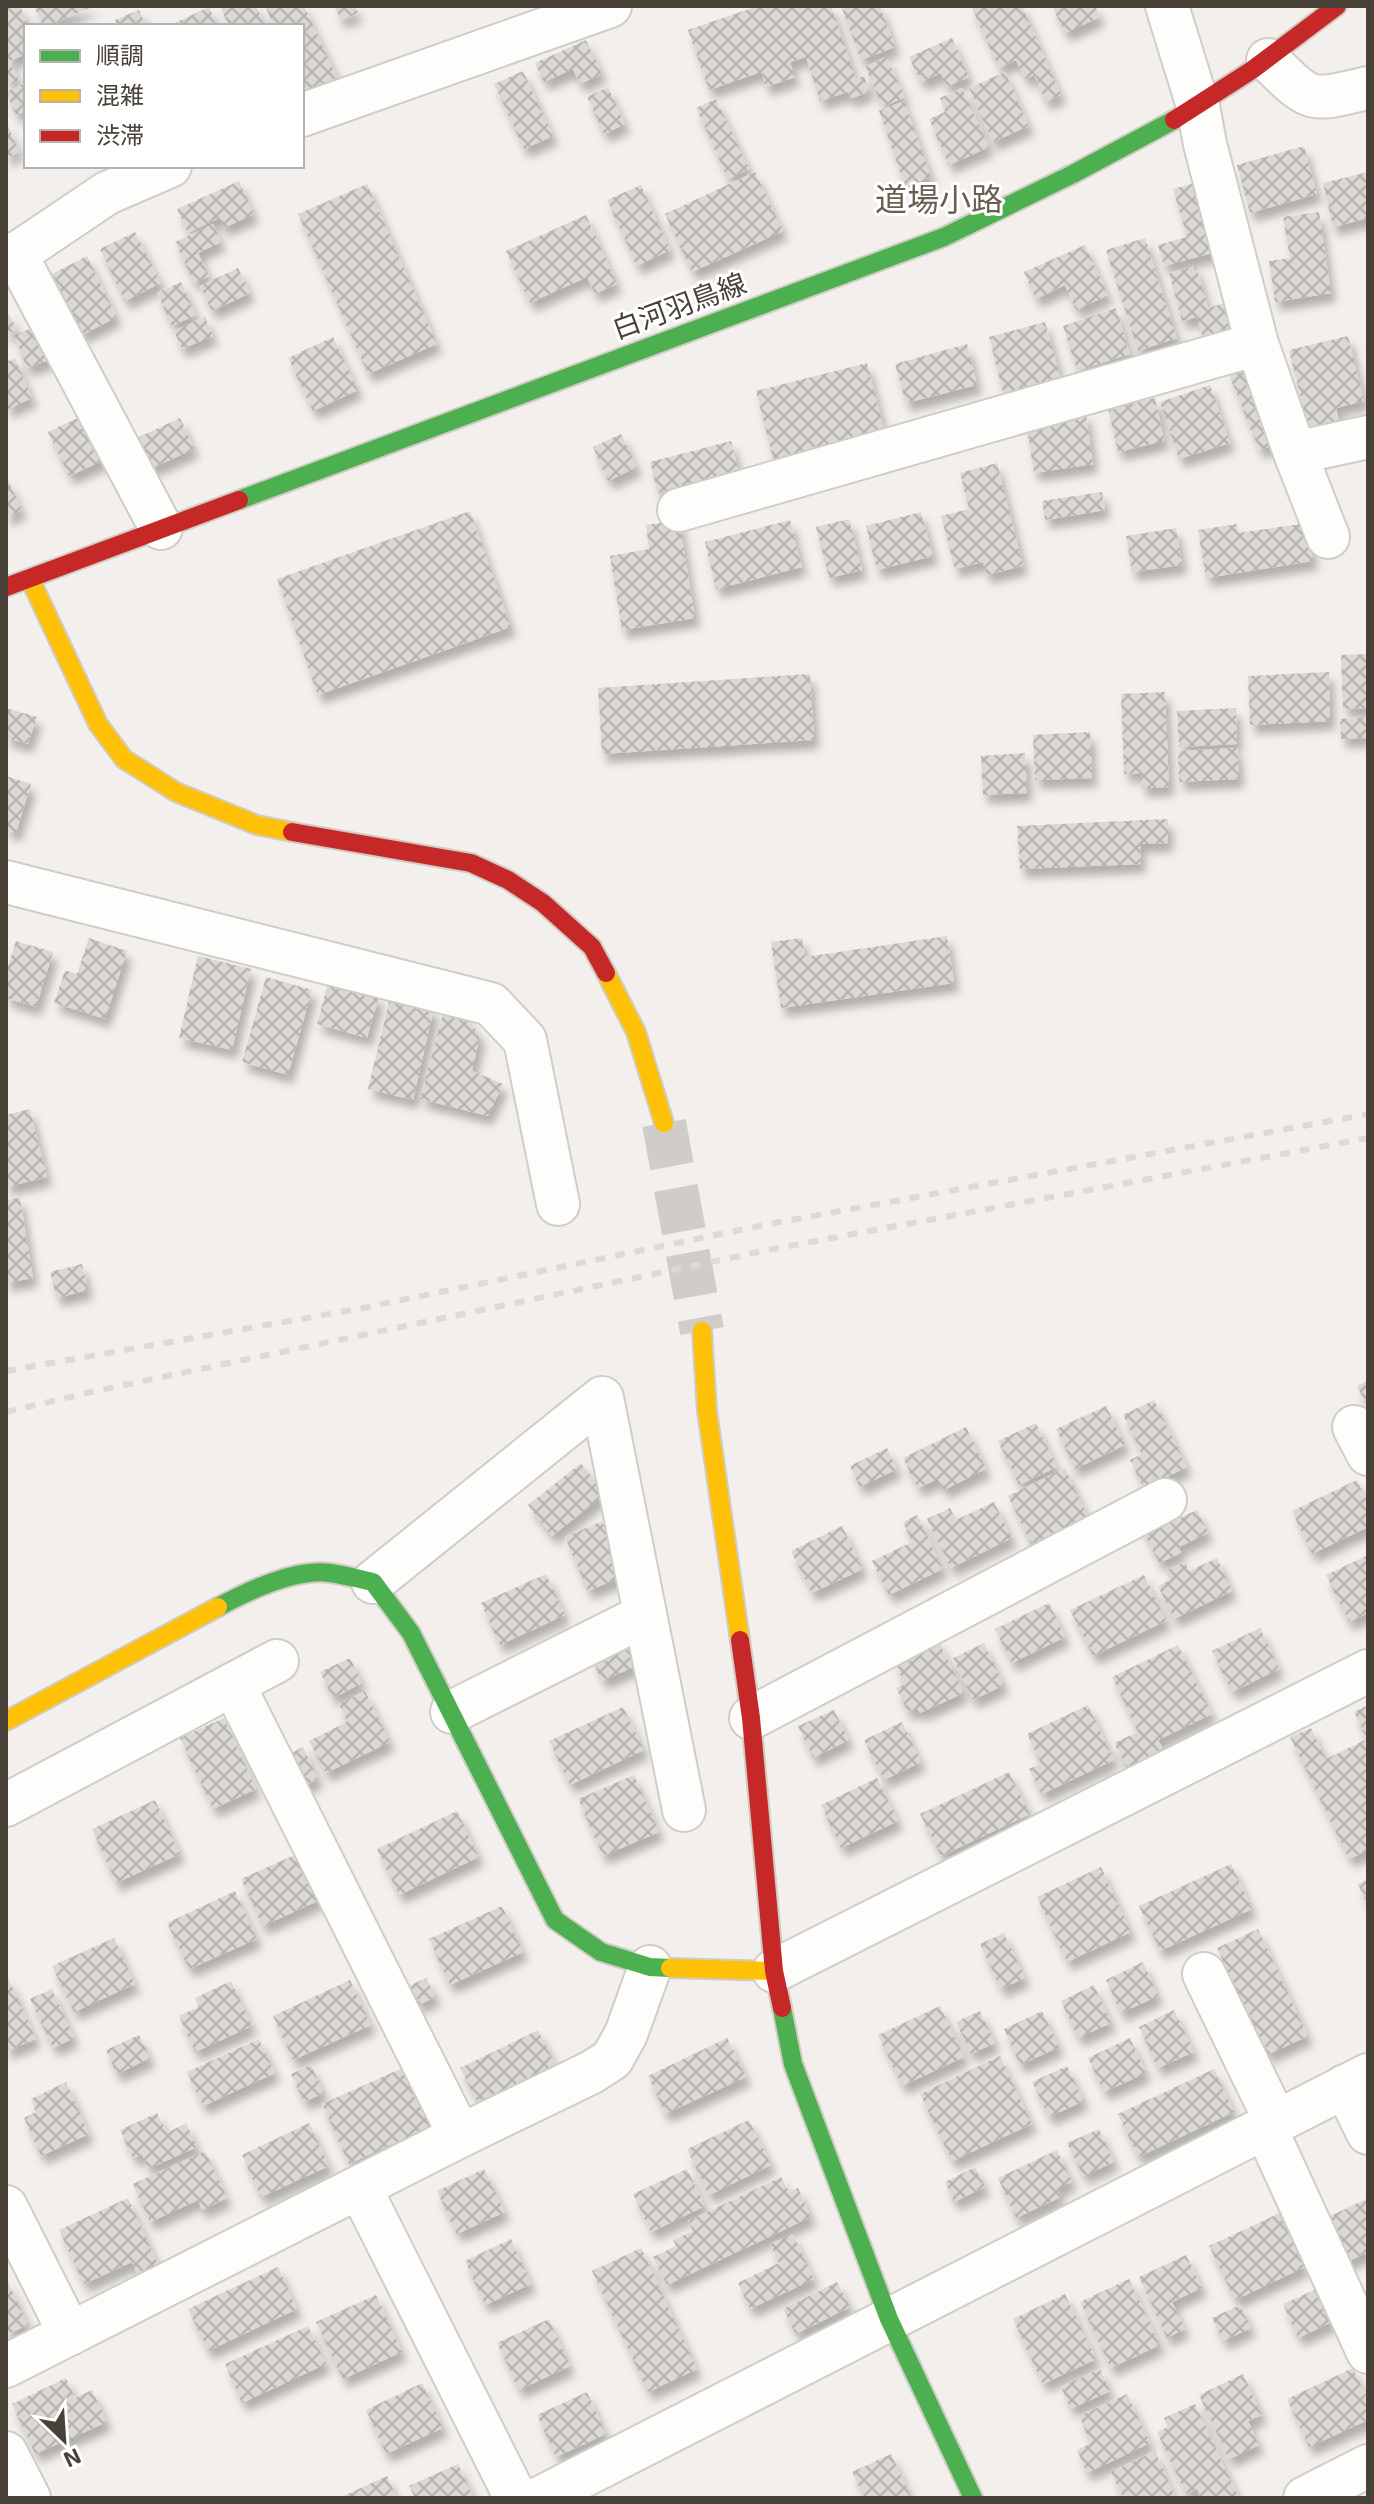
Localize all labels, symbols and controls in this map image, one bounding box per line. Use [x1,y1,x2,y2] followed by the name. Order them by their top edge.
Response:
[24,24,304,168] legend
[96,40,144,69] text: 順調
[96,80,144,109] text: 混雑
[96,120,144,149] text: 渋滞
[875,179,1003,217] district label: 道場小路
[607,265,750,345] street label: 白河羽鳥線
[24,2400,104,2480] north arrow
[60,2444,86,2474] text: N

